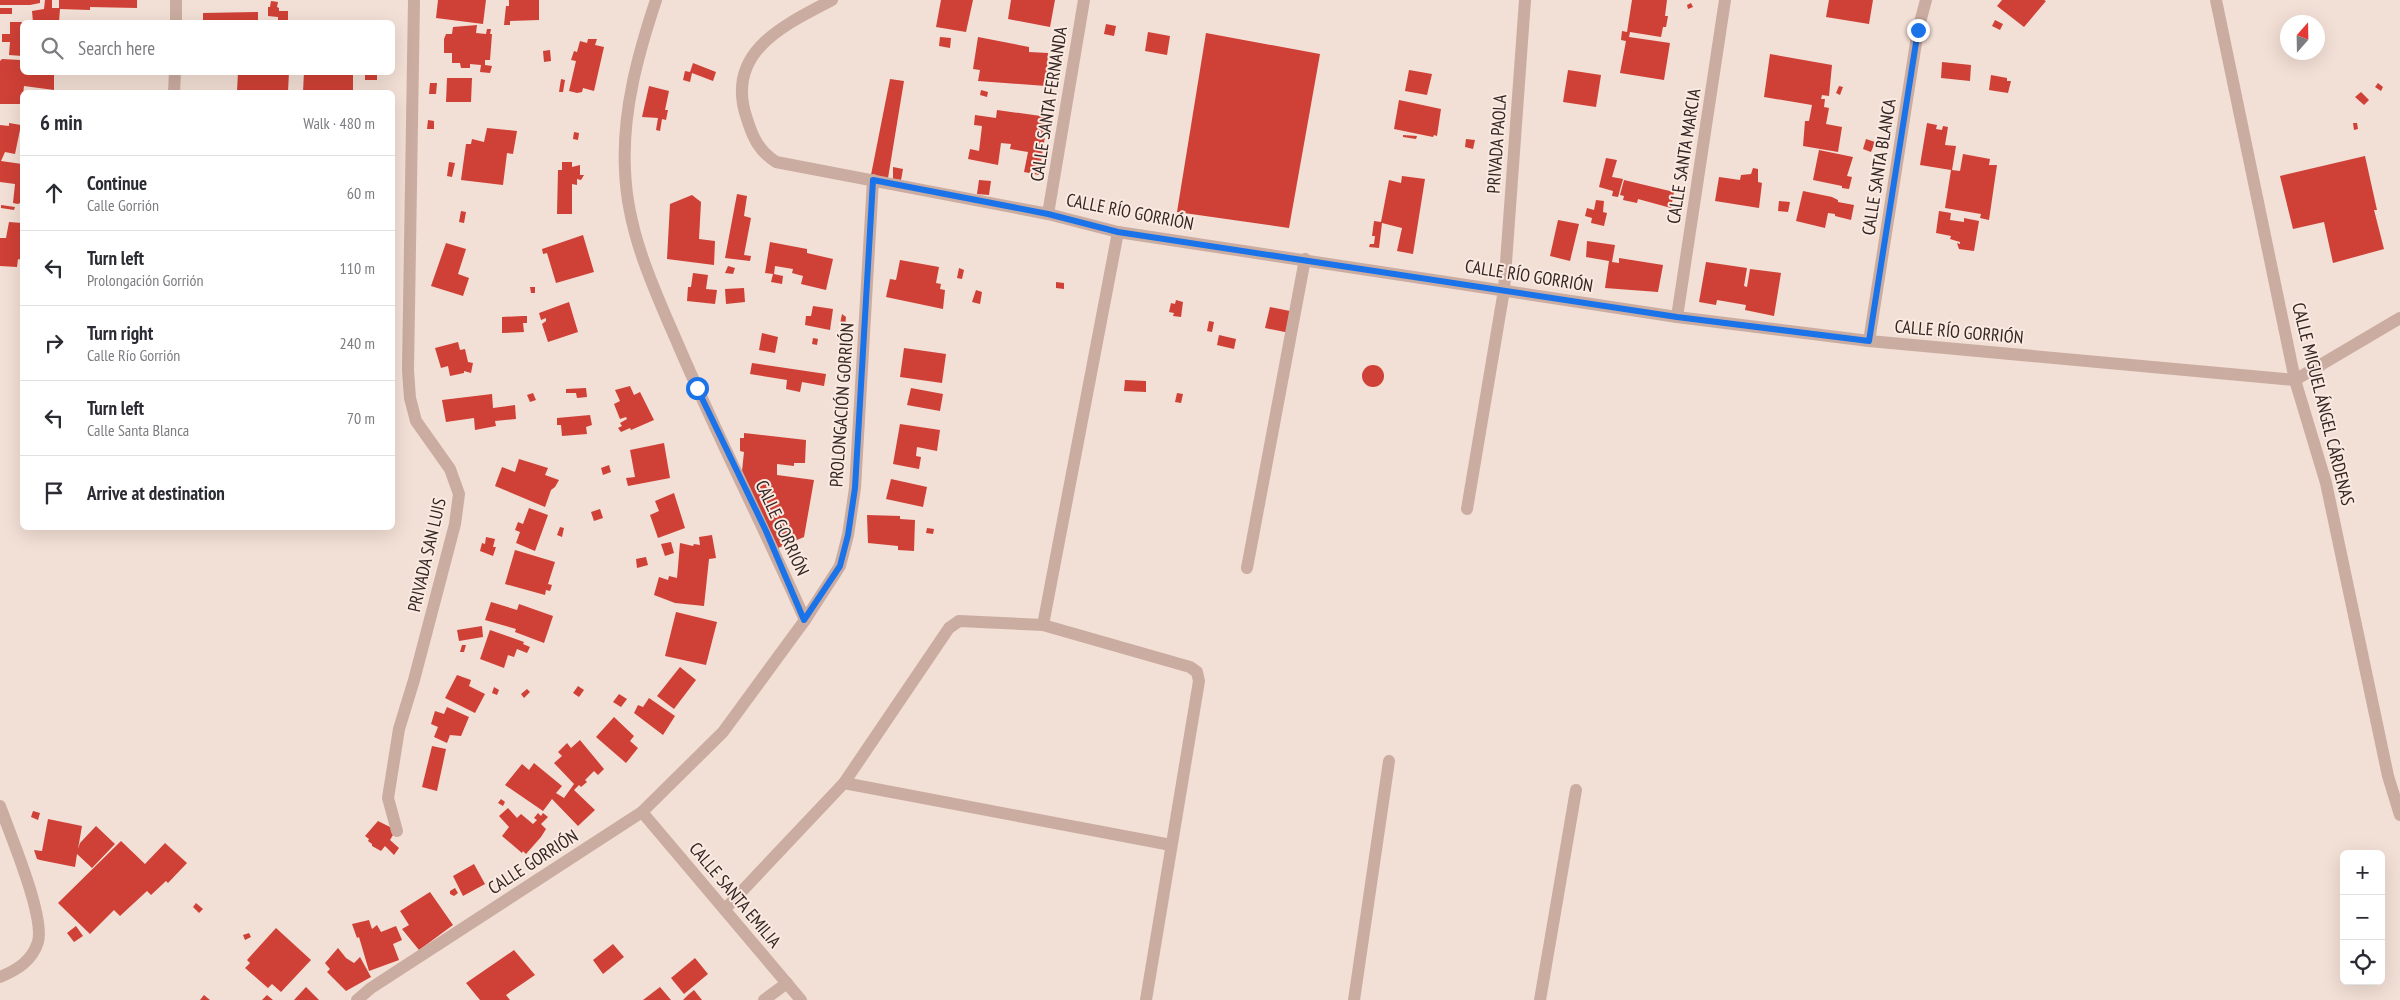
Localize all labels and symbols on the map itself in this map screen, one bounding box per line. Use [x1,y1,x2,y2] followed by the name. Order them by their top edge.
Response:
[2280,15,2325,60] north arrow
[1907,19,1930,42] route end
[1025,24,1072,183] street label: CALLE SANTA FERNANDA
[1661,86,1706,225] street label: CALLE SANTA MARCIA
[1482,93,1511,194] street label: PRIVADA PAOLA
[1856,96,1901,237] street label: CALLE SANTA BLANCA
[1065,188,1196,235] street label: CALLE RÍO GORRIÓN
[1464,254,1595,297] street label: CALLE RÍO GORRIÓN
[2287,300,2360,508] street label: CALLE MIGUEL ÁNGEL CÁRDENAS
[1894,314,2024,349] street label: CALLE RÍO GORRIÓN
[824,322,859,488] street label: PROLONGACIÓN GORRIÓN
[686,377,709,400] route start
[750,476,815,579] street label: CALLE GORRIÓN
[402,495,451,614] street label: PRIVADA SAN LUIS
[483,824,582,899] street label: CALLE GORRIÓN
[684,837,787,953] street label: CALLE SANTA EMILIA

